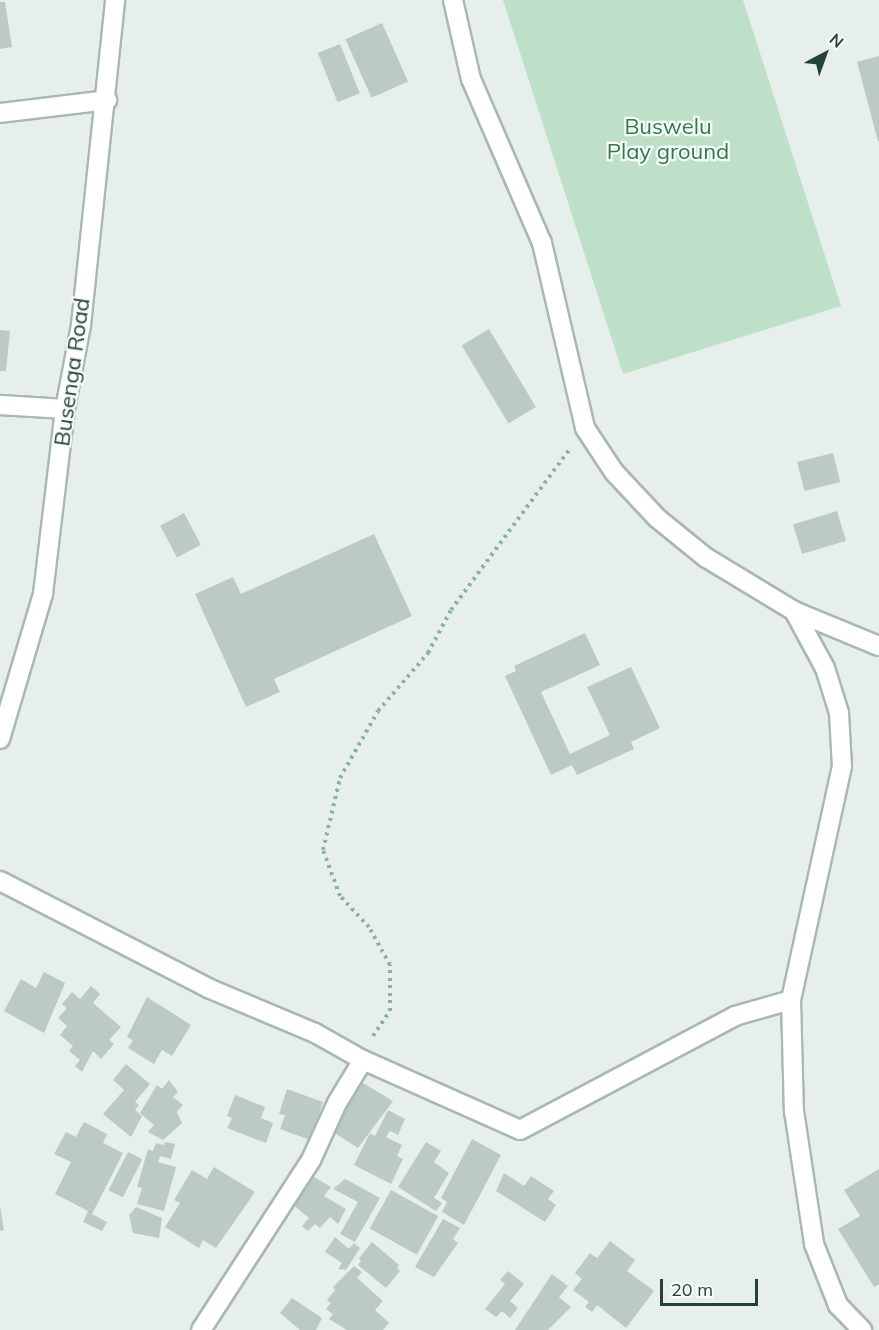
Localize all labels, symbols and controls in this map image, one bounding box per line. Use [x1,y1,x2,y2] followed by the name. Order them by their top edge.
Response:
[795,24,855,84] north arrow
[826,29,848,52] text: N
[607,113,729,164] park label: Buswelu Play ground
[49,296,95,448] street label: Busenga Road
[663,1267,760,1305] scale bar
[671,1278,713,1301] text: 20 m

